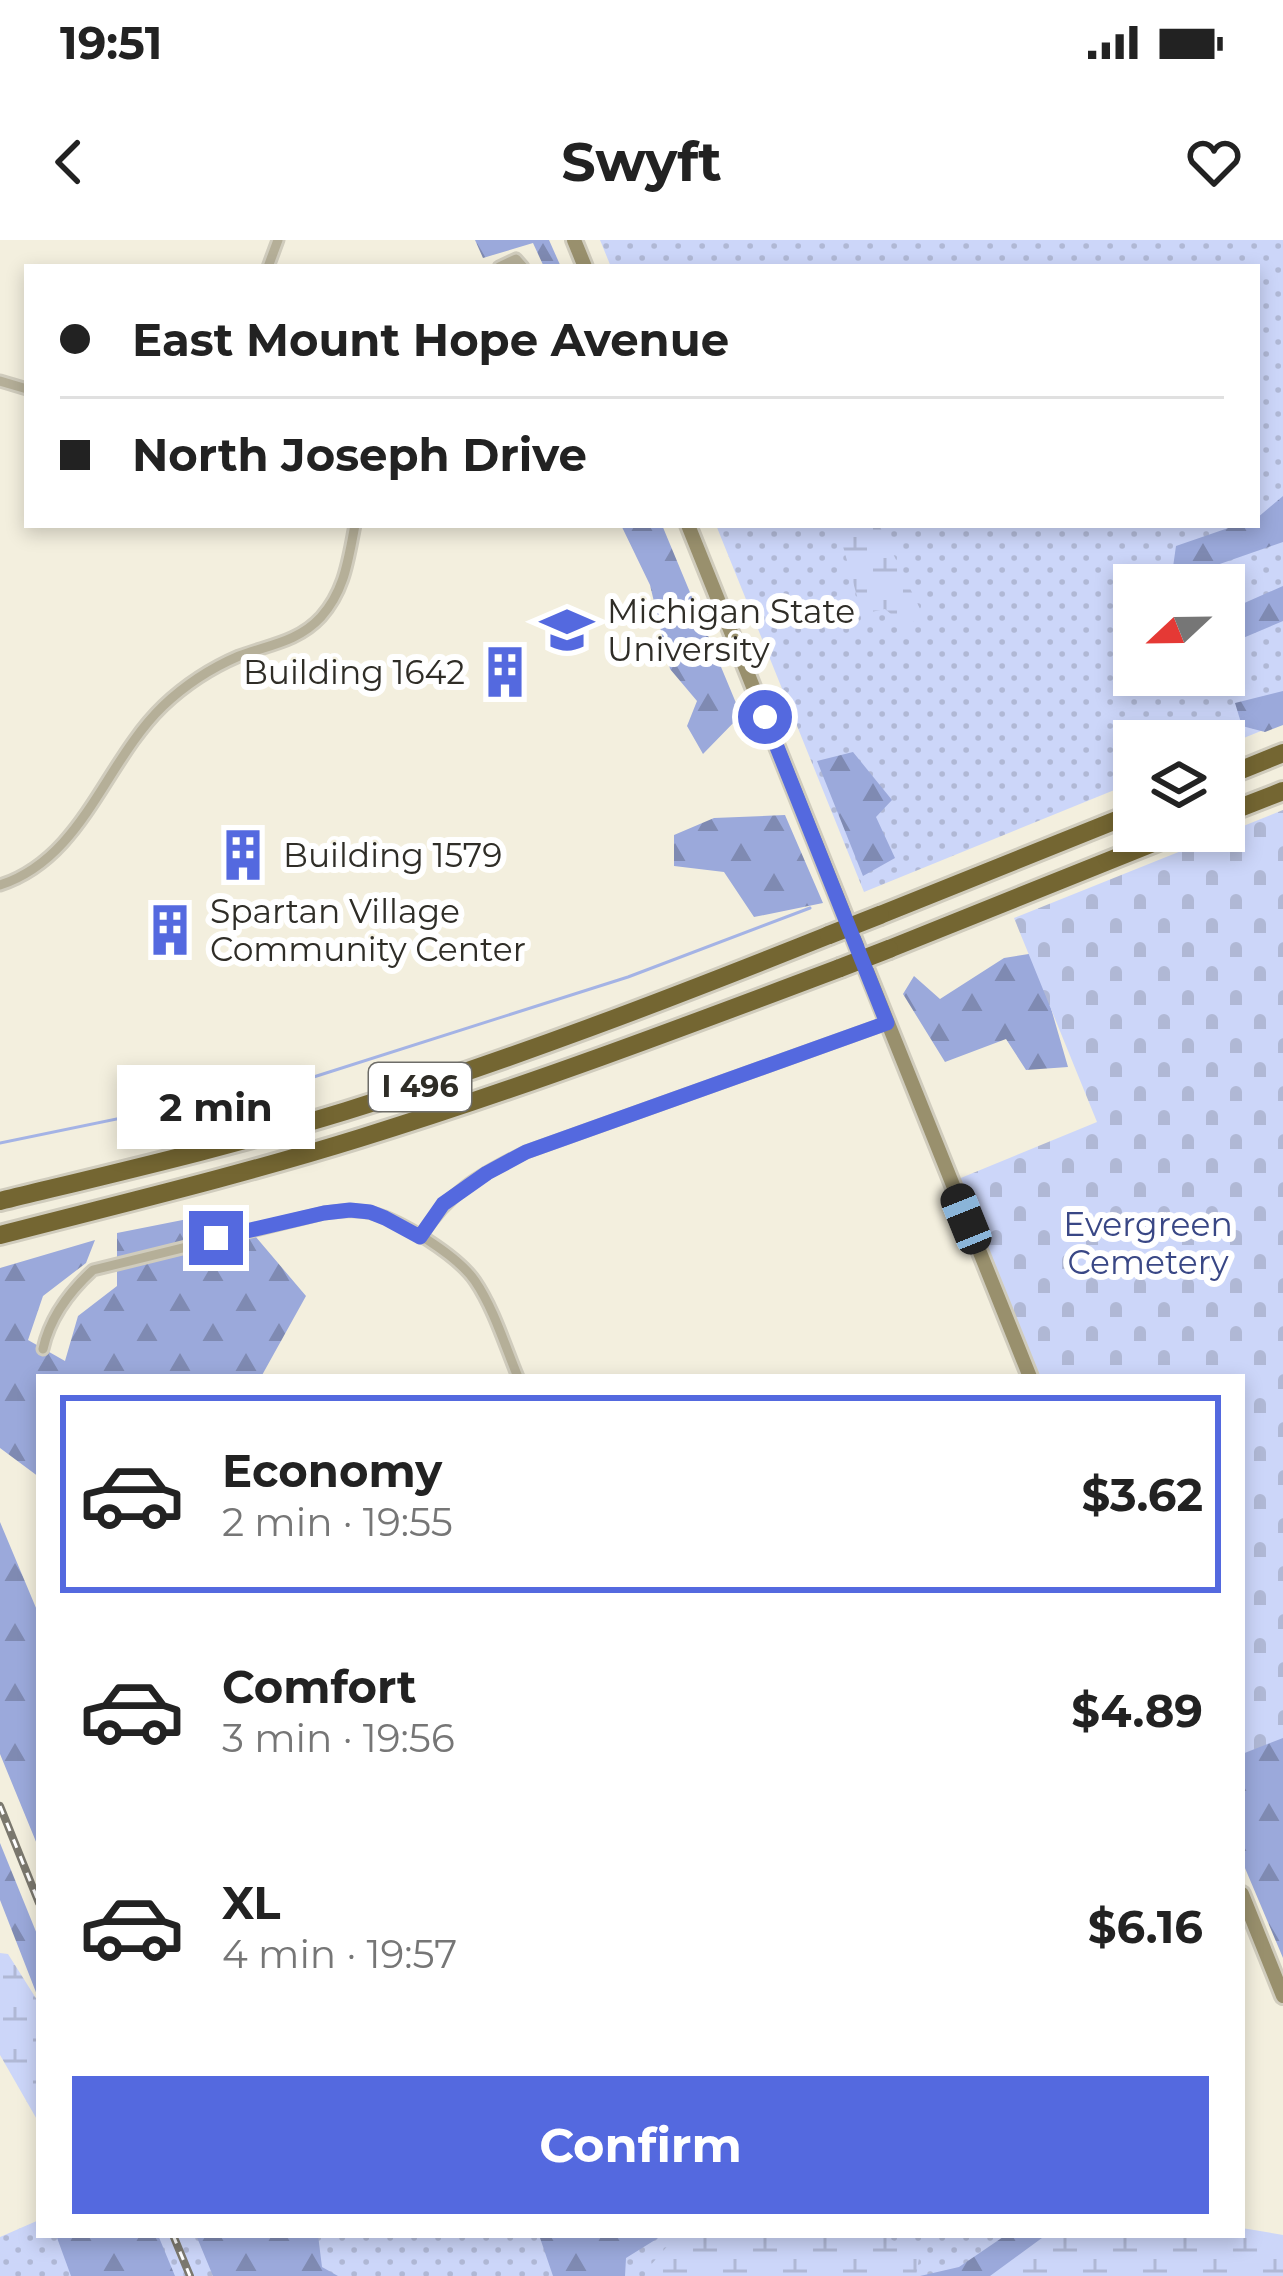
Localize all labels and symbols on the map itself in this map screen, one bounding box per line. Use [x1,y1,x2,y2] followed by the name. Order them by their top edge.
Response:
[1113,564,1245,696] north arrow
[607,591,855,669] place label: Michigan State University
[538,601,596,659] school or university icon: Michigan State University
[476,643,534,701] building icon: Building 1642
[243,652,465,692] place label: Building 1642
[738,690,792,744] route start
[214,826,272,884] building icon: Building 1579
[283,835,502,875] place label: Building 1579
[210,891,526,969] place label: Spartan Village Community Center
[141,901,199,959] building icon: Spartan Village Community Center
[369,1063,471,1111] road number: I 496
[117,1064,315,1148] callout: 2 min
[936,1179,996,1259] car
[1063,1204,1233,1282] park label: Evergreen Cemetery
[189,1211,243,1265] route end

